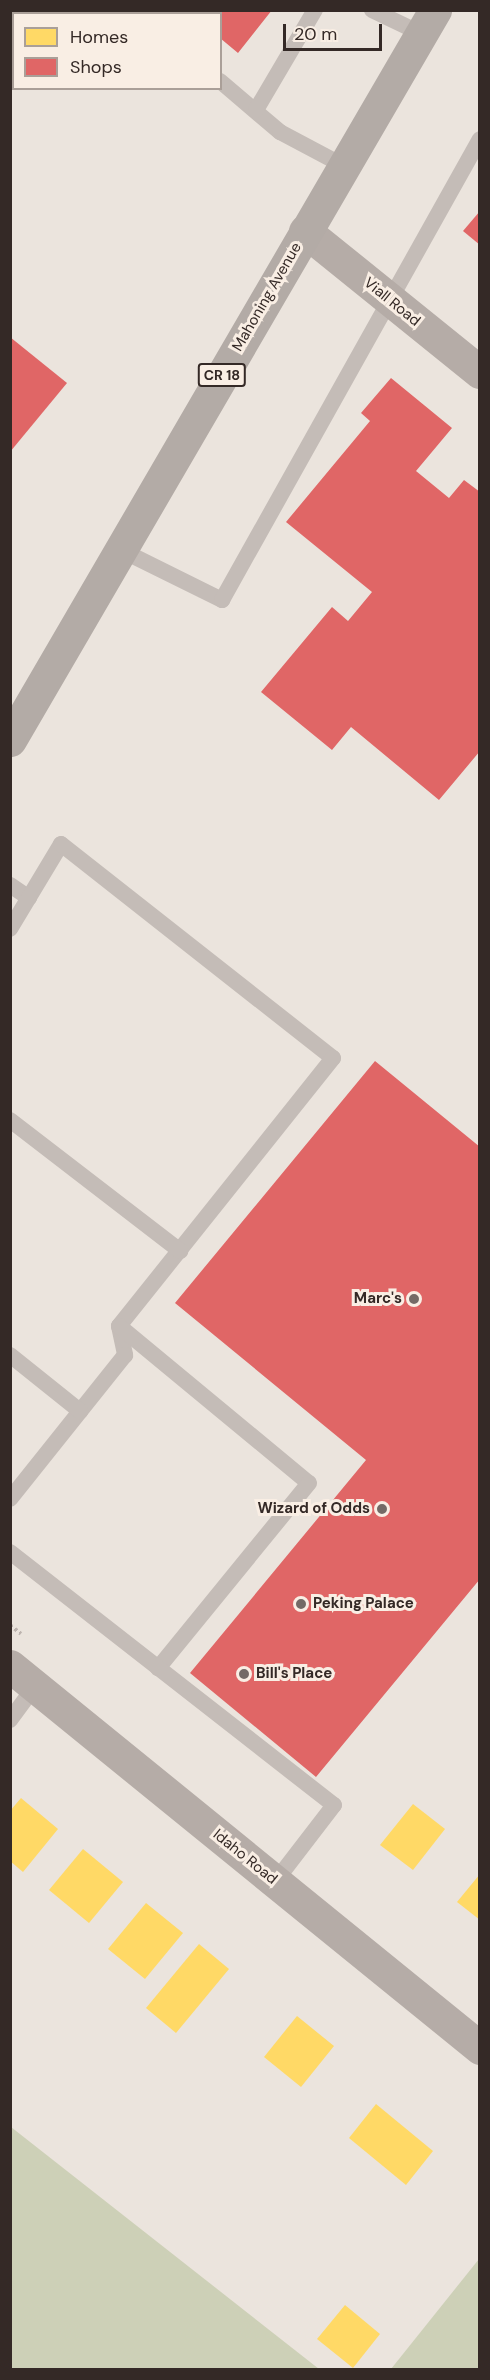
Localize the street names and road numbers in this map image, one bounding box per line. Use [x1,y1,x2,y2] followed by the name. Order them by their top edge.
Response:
[229,239,305,355] street label: Mahoning Avenue
[360,274,424,330] street label: Viall Road
[196,364,248,386] road number: CR 18
[209,1826,281,1888] street label: Idaho Road

